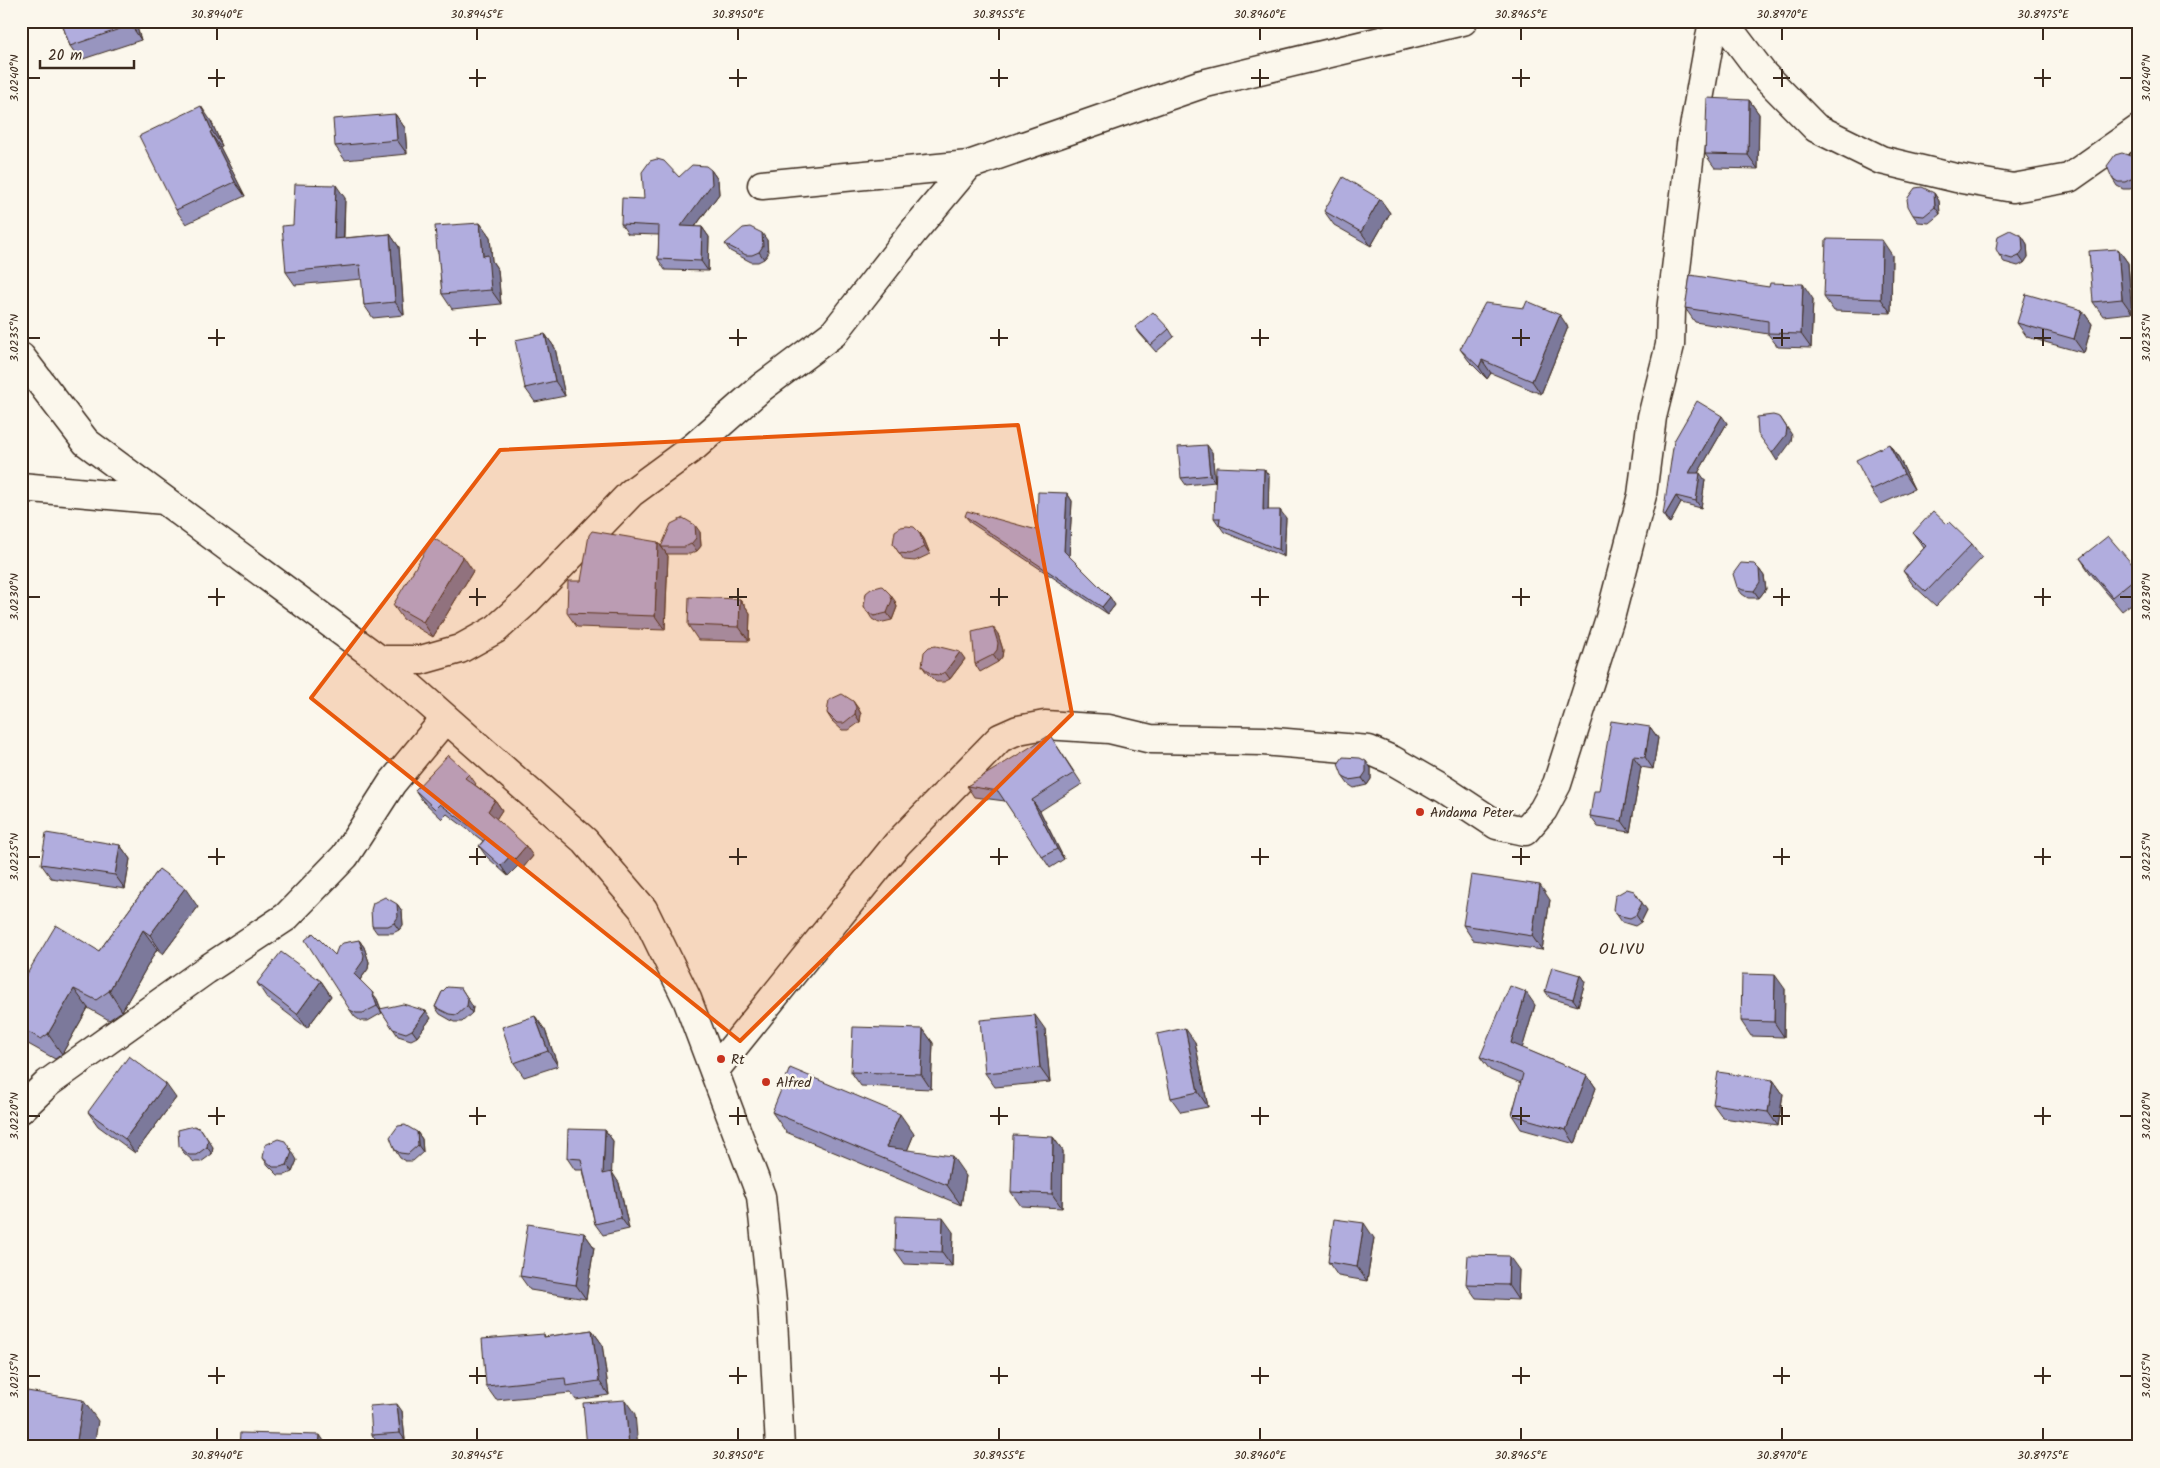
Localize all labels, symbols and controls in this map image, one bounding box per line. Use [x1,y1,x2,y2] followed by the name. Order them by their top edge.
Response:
[191,5,244,24] text: 30.8940°E
[451,5,504,24] text: 30.8945°E
[712,5,765,24] text: 30.8950°E
[973,5,1026,24] text: 30.8955°E
[1234,5,1287,24] text: 30.8960°E
[1495,5,1548,24] text: 30.8965°E
[1756,5,1809,24] text: 30.8970°E
[2017,5,2070,24] text: 30.8975°E
[40,38,134,70] scale bar
[48,44,82,68] text: 20 m
[5,54,24,102] text: 3.0240°N
[2137,54,2156,102] text: 3.0240°N
[5,314,24,362] text: 3.0235°N
[2137,314,2156,362] text: 3.0235°N
[5,573,24,621] text: 3.0230°N
[2137,573,2156,621] text: 3.0230°N
[1430,802,1514,824] place label: Andama Peter
[1414,806,1426,818] marker: Andama Peter
[5,833,24,881] text: 3.0225°N
[2137,833,2156,881] text: 3.0225°N
[1599,937,1645,962] district label: OLIVU
[731,1049,745,1071] place label: Rt
[715,1053,727,1065] marker: Rt
[776,1072,812,1094] place label: Alfred
[760,1076,772,1088] marker: Alfred
[5,1092,24,1140] text: 3.0220°N
[2137,1092,2156,1140] text: 3.0220°N
[5,1353,24,1399] text: 3.0215°N
[2137,1353,2156,1399] text: 3.0215°N
[191,1446,244,1465] text: 30.8940°E
[451,1446,504,1465] text: 30.8945°E
[712,1446,765,1465] text: 30.8950°E
[973,1446,1026,1465] text: 30.8955°E
[1234,1446,1287,1465] text: 30.8960°E
[1495,1446,1548,1465] text: 30.8965°E
[1756,1446,1809,1465] text: 30.8970°E
[2017,1446,2070,1465] text: 30.8975°E

